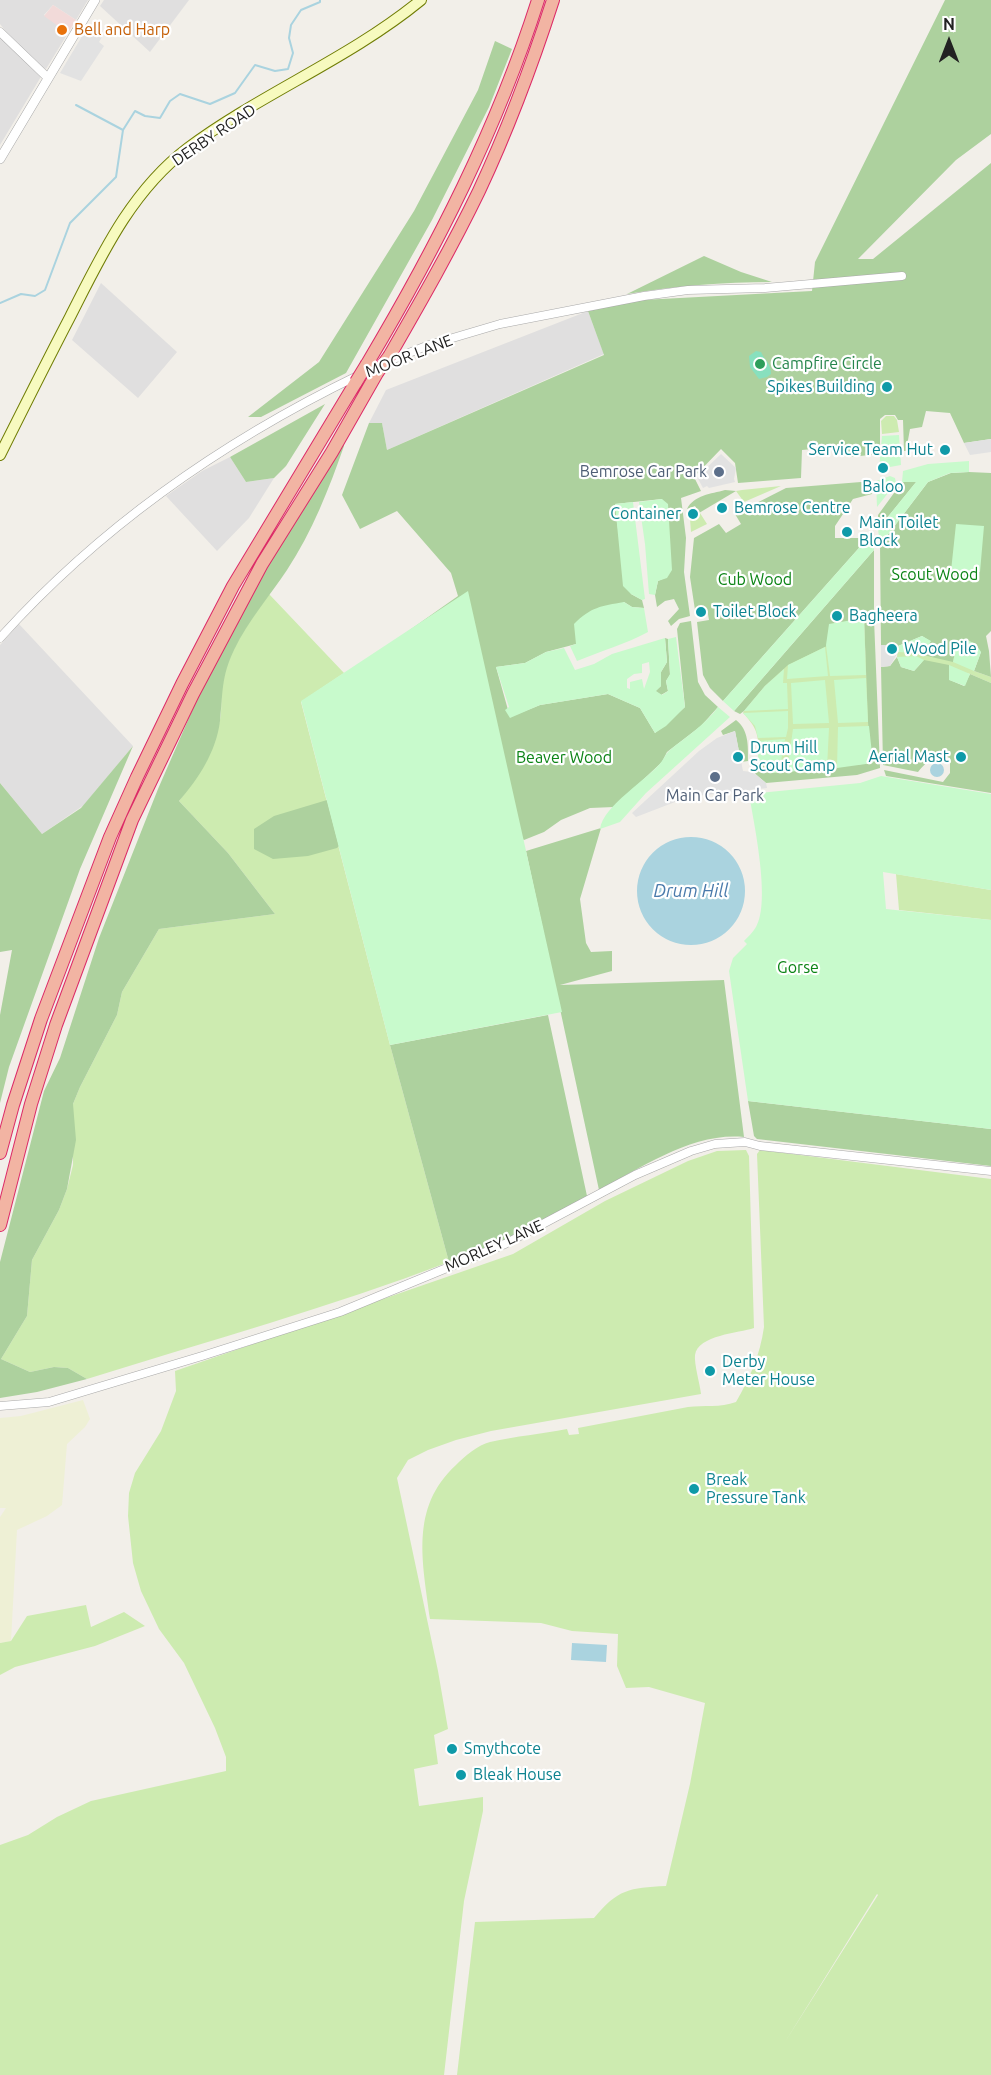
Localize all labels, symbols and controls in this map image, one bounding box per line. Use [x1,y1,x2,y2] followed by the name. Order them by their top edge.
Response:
[919,12,979,72] north arrow
[943,15,955,33] text: N
[74,20,170,40] place label: Bell and Harp
[55,23,69,37] marker: Bell and Harp
[168,100,260,170] street label: DERBY ROAD
[363,331,455,381] street label: MOOR LANE
[772,354,882,374] place label: Campfire Circle
[753,357,767,371] marker: Campfire Circle
[767,377,875,397] place label: Spikes Building
[880,380,894,394] marker: Spikes Building
[809,440,933,460] place label: Service Team Hut
[938,443,952,457] marker: Service Team Hut
[876,461,890,475] marker: Baloo
[580,462,707,482] place label: Bemrose Car Park
[712,465,726,479] marker: Bemrose Car Park
[862,477,904,497] place label: Baloo
[734,498,851,518] place label: Bemrose Centre
[715,501,729,515] marker: Bemrose Centre
[610,504,681,524] place label: Container
[686,507,700,521] marker: Container
[859,513,939,551] place label: Main Toilet Block
[840,525,854,539] marker: Main Toilet Block
[892,565,978,585] park label: Scout Wood
[718,570,792,590] park label: Cub Wood
[713,602,797,622] place label: Toilet Block
[694,605,708,619] marker: Toilet Block
[849,606,918,626] place label: Bagheera
[830,609,844,623] marker: Bagheera
[904,639,977,659] place label: Wood Pile
[885,642,899,656] marker: Wood Pile
[750,738,835,776] place label: Drum Hill Scout Camp
[868,747,949,767] place label: Aerial Mast
[516,748,612,768] park label: Beaver Wood
[731,750,745,764] marker: Drum Hill Scout Camp
[954,750,968,764] marker: Aerial Mast
[708,770,722,784] marker: Main Car Park
[666,786,764,806] place label: Main Car Park
[653,880,729,902] water label: Drum Hill
[777,958,819,978] park label: Gorse
[442,1216,546,1276] street label: MORLEY LANE
[722,1352,815,1390] place label: Derby Meter House
[703,1364,717,1378] marker: Derby Meter House
[706,1470,806,1508] place label: Break Pressure Tank
[687,1482,701,1496] marker: Break Pressure Tank
[464,1739,541,1759] place label: Smythcote
[445,1742,459,1756] marker: Smythcote
[473,1765,562,1785] place label: Bleak House
[454,1768,468,1782] marker: Bleak House

